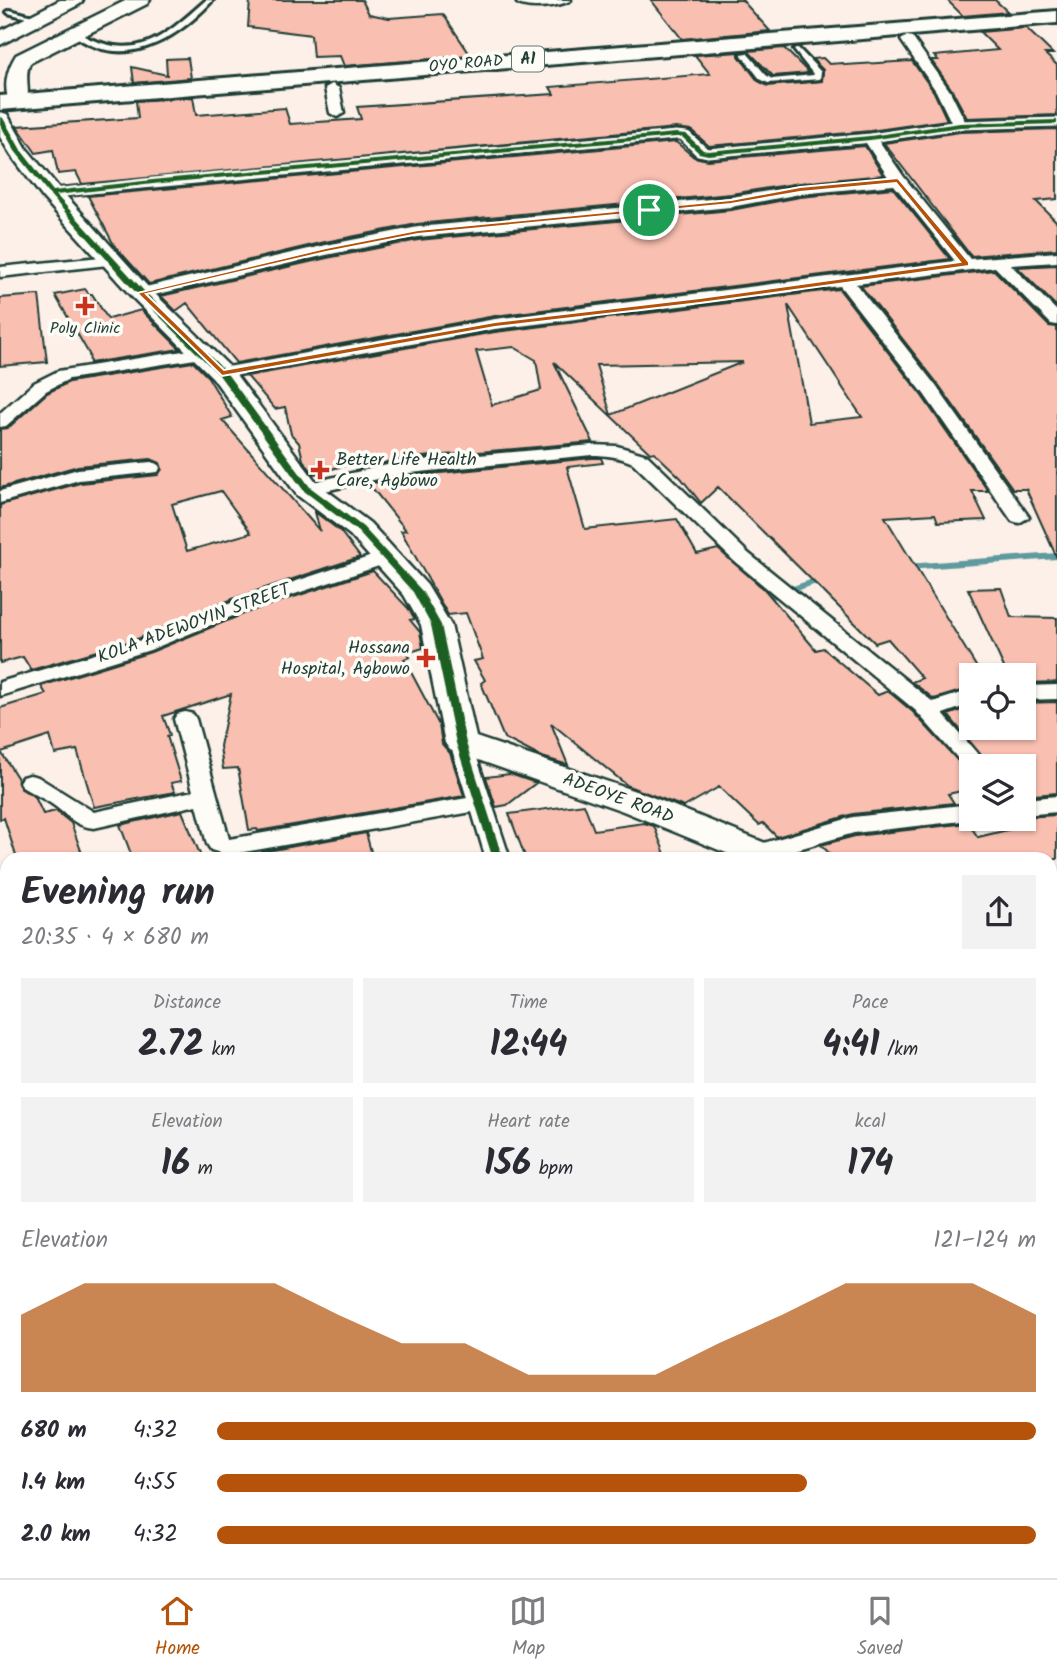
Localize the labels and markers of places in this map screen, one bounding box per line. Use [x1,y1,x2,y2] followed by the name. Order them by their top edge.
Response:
[619,180,679,240] pin
[75,296,95,316] marker: Poly Clinic
[50,316,120,341] place label: Poly Clinic
[336,446,477,496] place label: Better Life Health Care, Agbowo
[310,460,330,480] marker: Better Life Health Care, Agbowo
[281,634,410,684] place label: Hossana Hospital, Agbowo
[416,648,436,668] marker: Hossana Hospital, Agbowo

